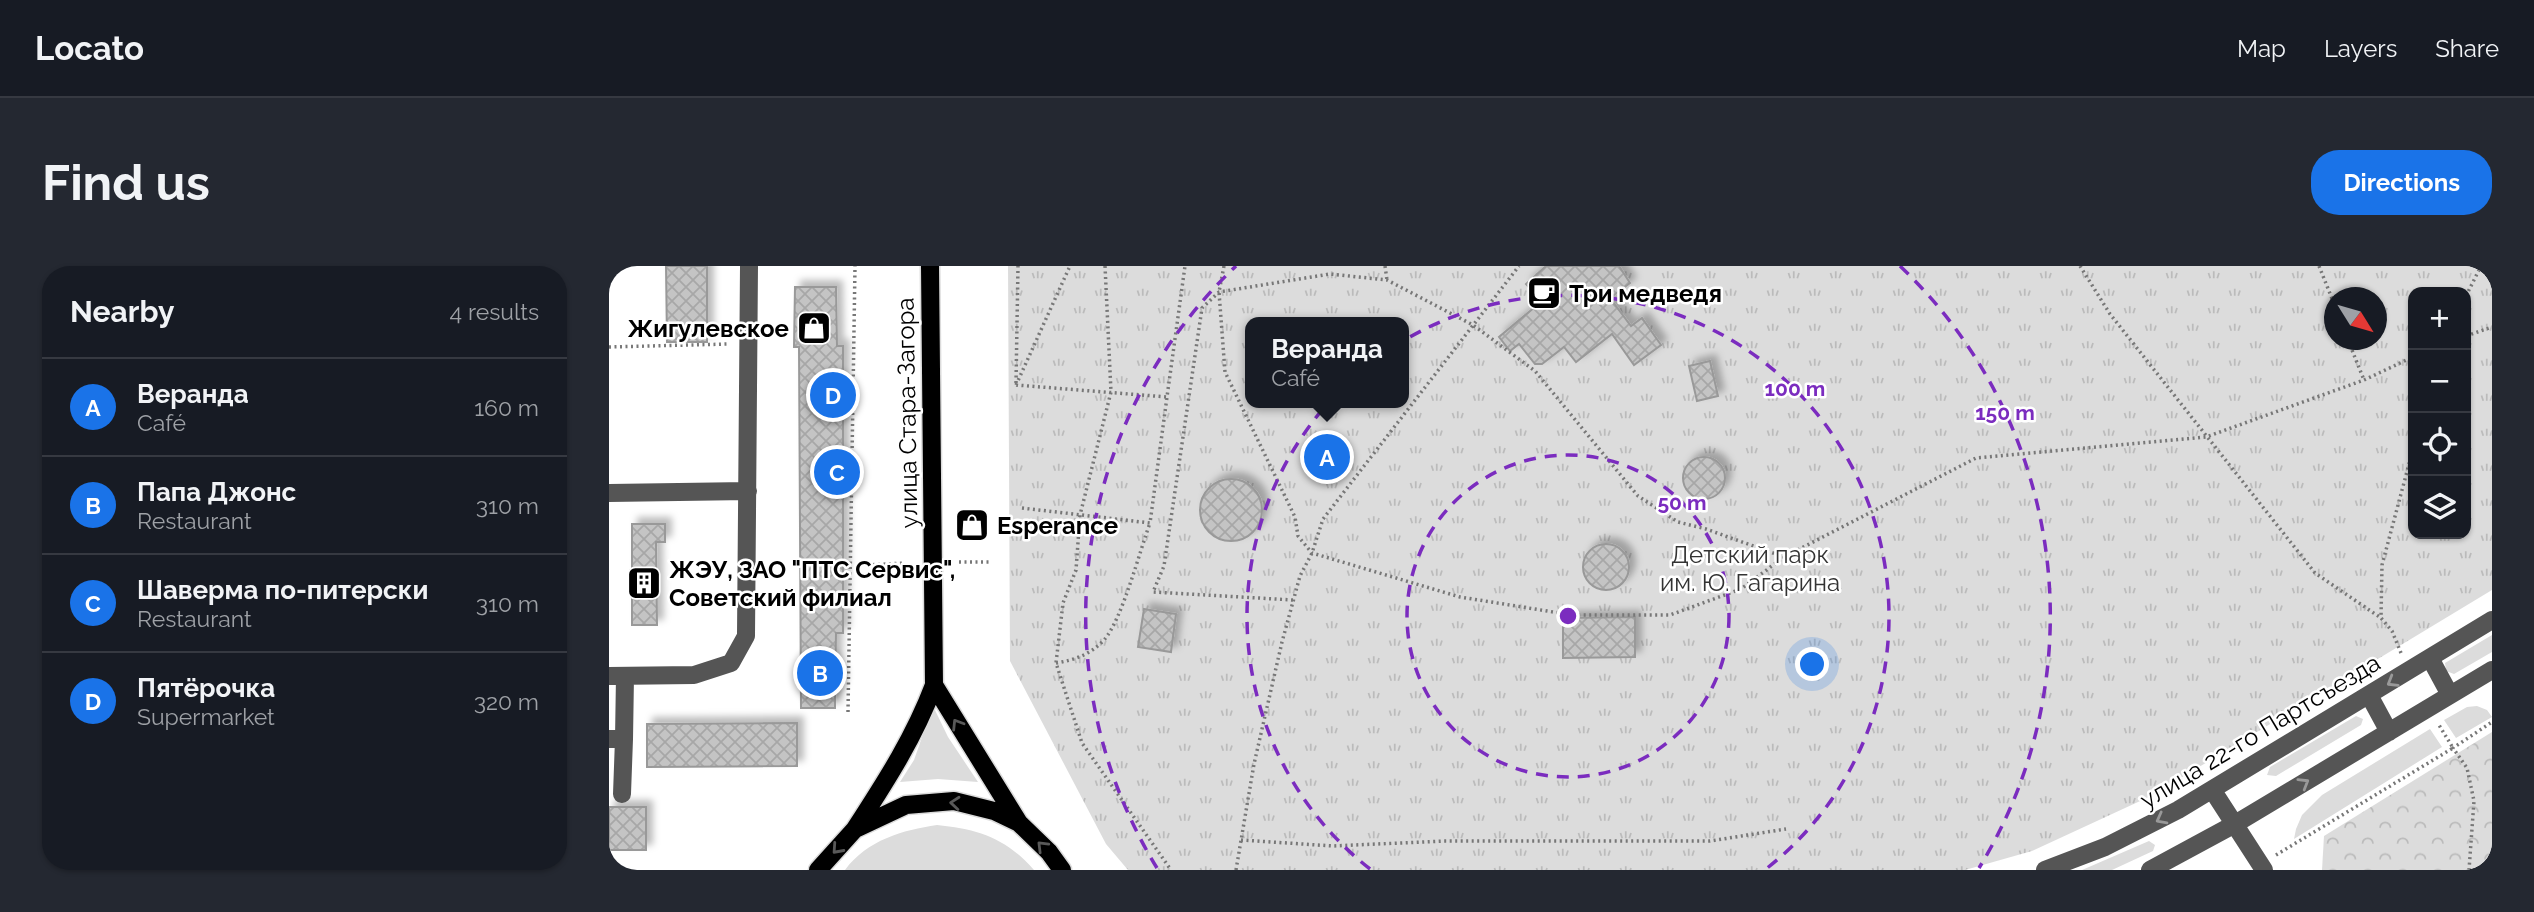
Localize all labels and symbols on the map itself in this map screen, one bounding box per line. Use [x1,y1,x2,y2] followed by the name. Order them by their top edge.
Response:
[1525,274,1563,312] cafe icon: Три медведя
[1569,279,1722,308] place label: Три медведя
[2324,287,2387,350] north arrow
[890,297,924,529] street label: улица Стара-Загора
[795,309,833,347] shop icon: Жигулевское
[627,314,789,343] place label: Жигулевское
[810,369,856,421] pin: D
[1765,376,1825,401] text: 100 m
[1975,400,2035,425] text: 150 m
[1304,431,1350,483] pin: A
[814,446,860,498] pin: C
[1657,490,1707,515] text: 50 m
[953,506,991,544] shop icon: Esperance
[997,511,1118,540] place label: Esperance
[1660,540,1840,597] park label: Детский парк им. Ю. Гагарина
[669,555,955,612] place label: ЖЭУ, ЗАО "ПТС Сервис", Советский филиал
[625,564,663,602] building icon: ЖЭУ, ЗАО "ПТС Сервис", Советский филиал
[1556,604,1580,628] centre of rings
[797,647,843,699] pin: B
[1795,647,1829,681] your location
[2135,648,2385,814] street label: улица 22-го Партсъезда
[2387,673,2400,686] one-way arrow
[953,718,966,731] one-way arrow
[2297,778,2310,791] one-way arrow
[949,796,960,811] one-way arrow
[2156,811,2168,825] one-way arrow
[832,841,845,854] one-way arrow
[1037,841,1050,854] one-way arrow

